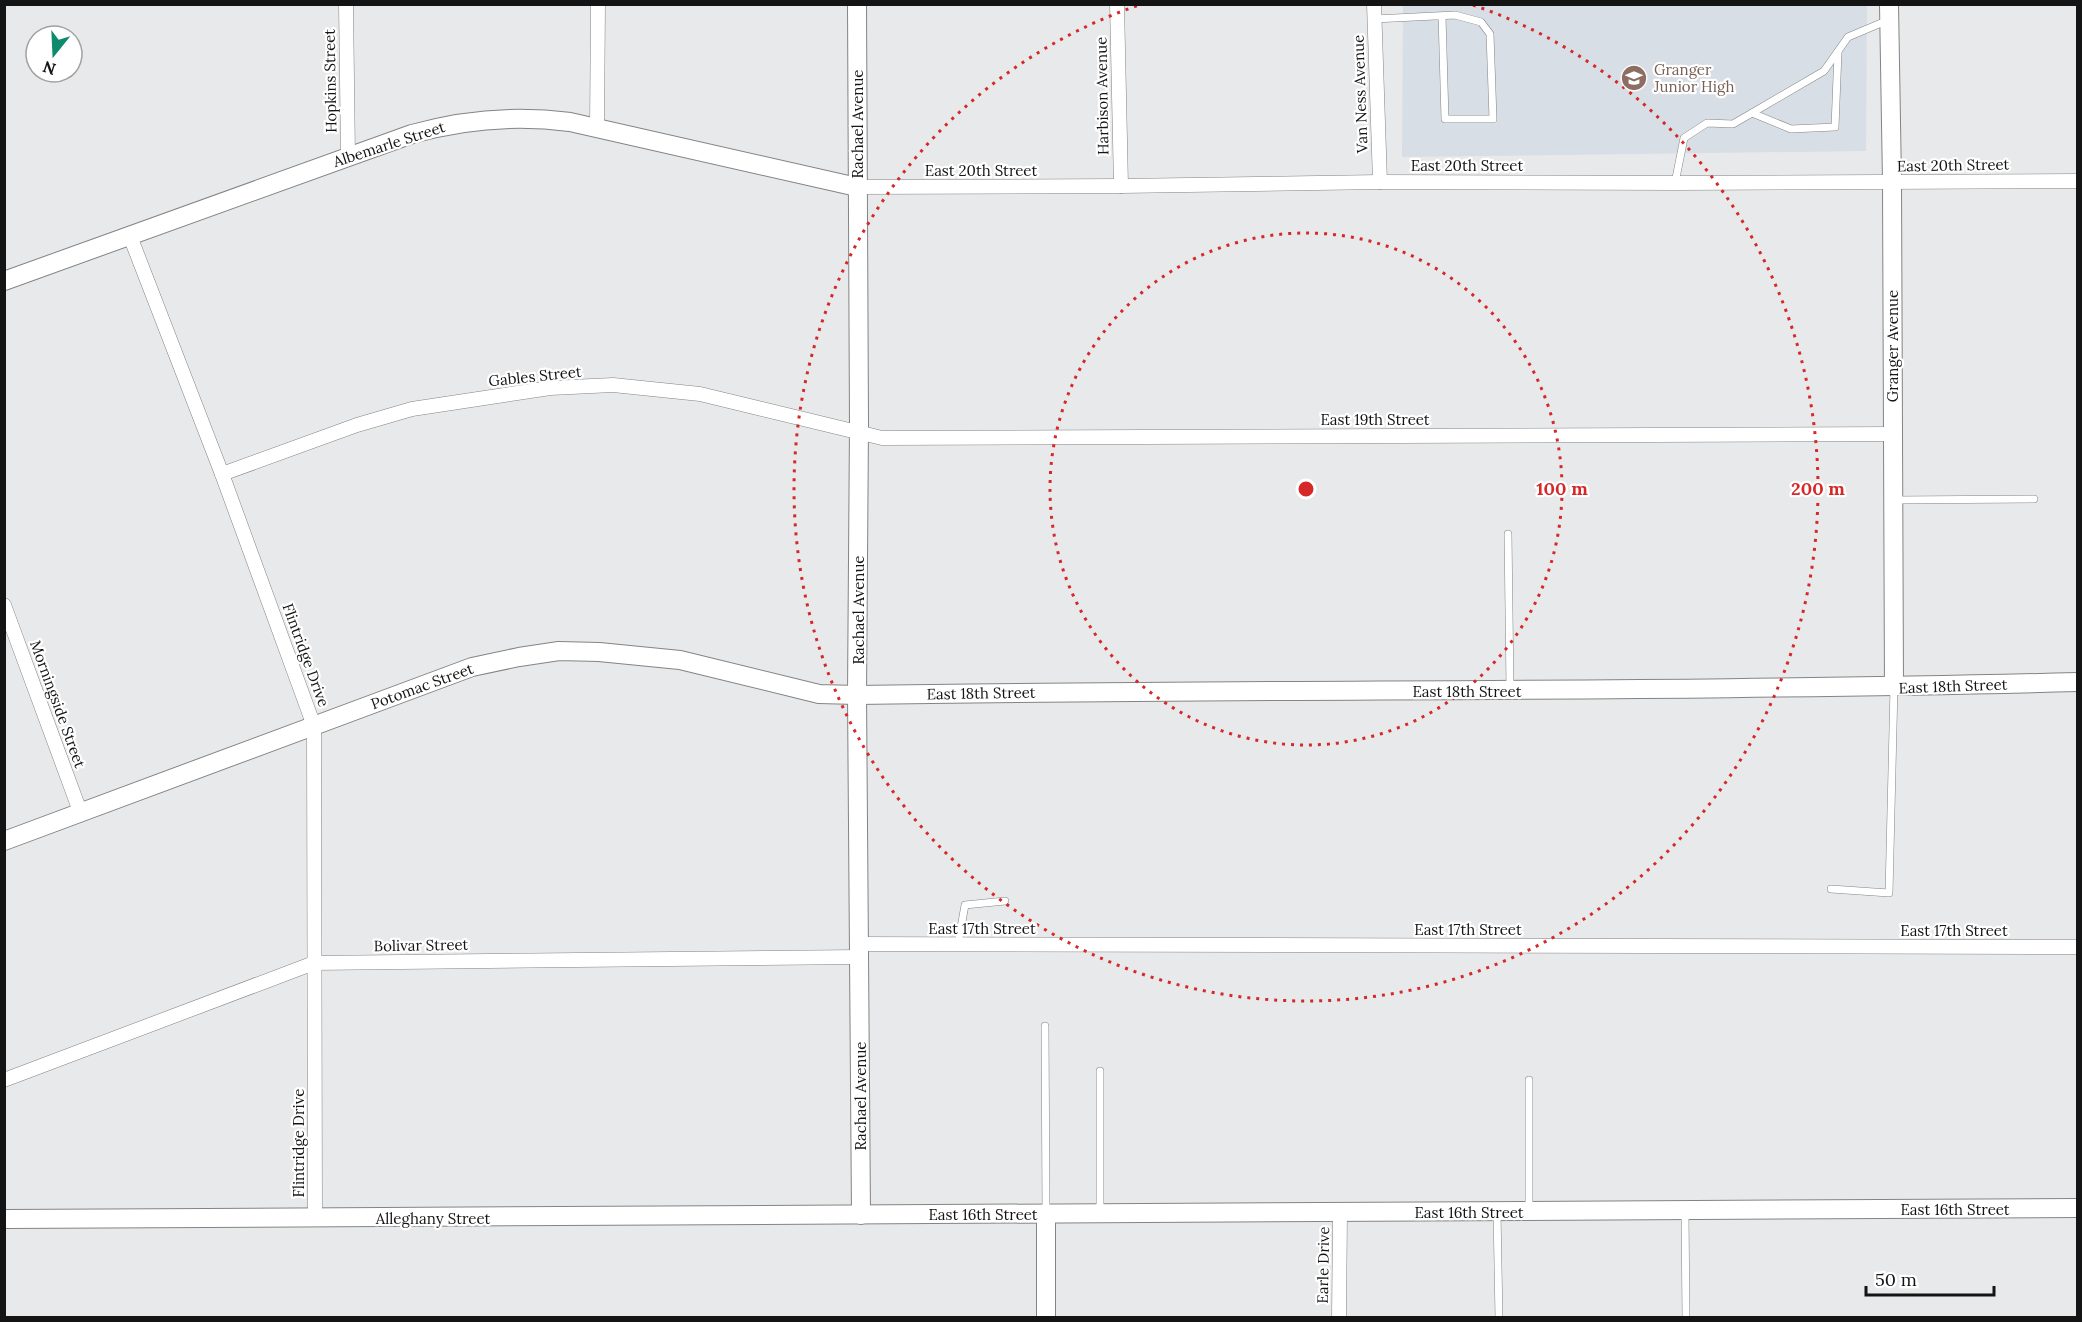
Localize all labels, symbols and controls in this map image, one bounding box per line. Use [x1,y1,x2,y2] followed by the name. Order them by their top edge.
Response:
[24,24,84,84] north arrow
[320,29,340,133] street label: Hopkins Street
[1348,35,1372,154] street label: Van Ness Avenue
[1091,37,1113,155] street label: Harbison Avenue
[40,57,58,80] text: N
[1653,60,1735,96] place label: Granger Junior High
[1619,63,1649,93] school or university icon: Granger Junior High
[848,70,867,178] street label: Rachael Avenue
[330,117,448,171] street label: Albemarle Street
[1897,155,2010,175] street label: East 20th Street
[1411,156,1523,175] street label: East 20th Street
[925,161,1037,180] street label: East 20th Street
[1883,290,1902,402] street label: Granger Avenue
[488,362,583,390] street label: Gables Street
[1320,410,1430,429] street label: East 19th Street
[1536,477,1588,500] text: 100 m
[1791,477,1845,500] text: 200 m
[1296,479,1316,499] centre of rings
[849,556,868,664] street label: Rachael Avenue
[278,601,334,709] street label: Flintridge Drive
[26,638,90,771] street label: Morningside Street
[368,659,476,713] street label: Potomac Street
[1898,675,2008,697] street label: East 18th Street
[1413,682,1522,701] street label: East 18th Street
[926,683,1036,703] street label: East 18th Street
[928,919,1036,938] street label: East 17th Street
[1414,920,1522,939] street label: East 17th Street
[1900,921,2008,940] street label: East 17th Street
[374,935,469,955] street label: Bolivar Street
[851,1042,870,1150] street label: Rachael Avenue
[289,1089,308,1197] street label: Flintridge Drive
[1900,1200,2010,1219] street label: East 16th Street
[1414,1203,1524,1222] street label: East 16th Street
[928,1205,1038,1224] street label: East 16th Street
[375,1209,490,1228] street label: Alleghany Street
[1313,1226,1333,1304] street label: Earle Drive
[1866,1259,1994,1297] scale bar
[1875,1268,1917,1291] text: 50 m

